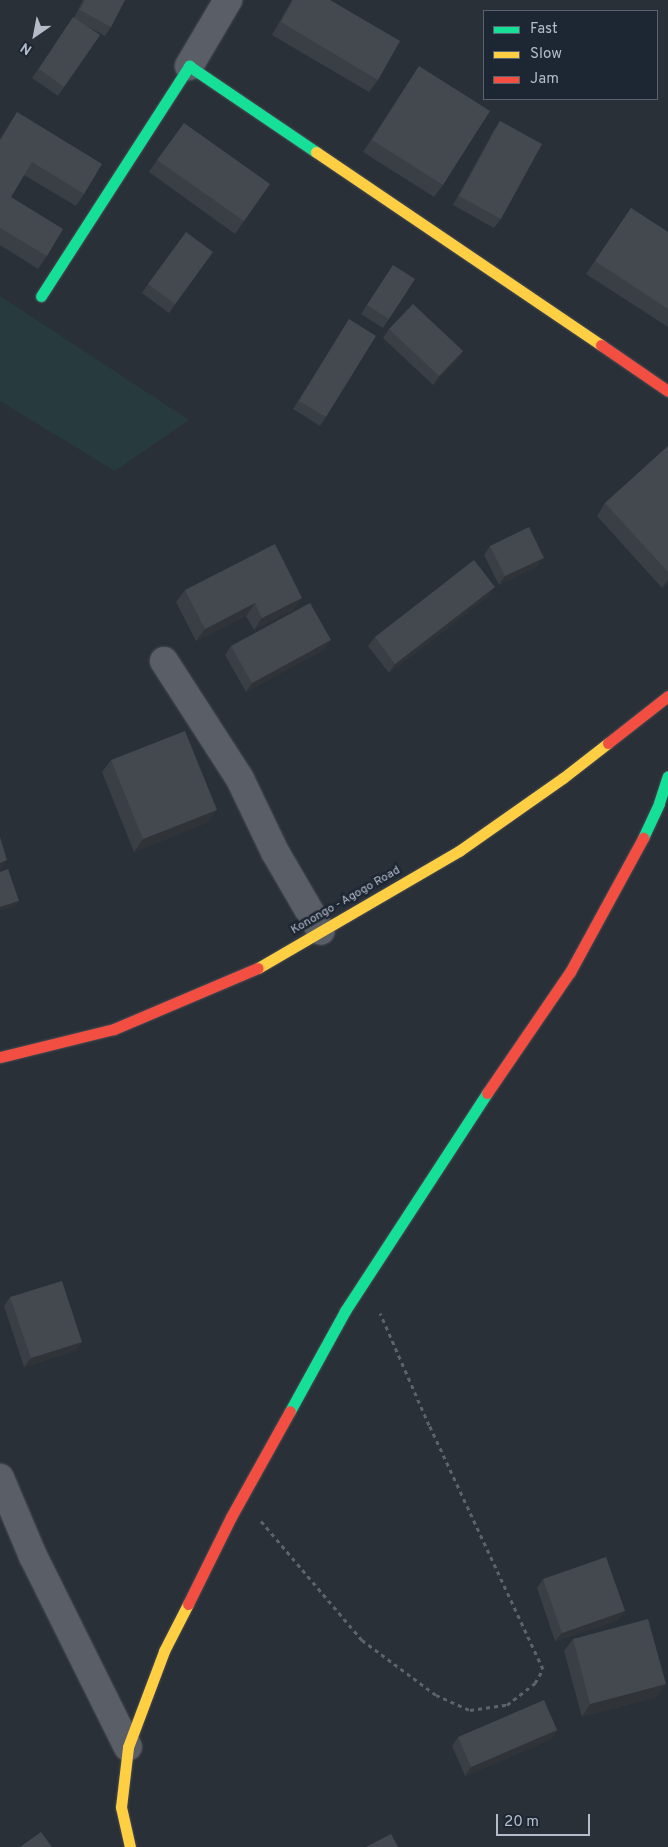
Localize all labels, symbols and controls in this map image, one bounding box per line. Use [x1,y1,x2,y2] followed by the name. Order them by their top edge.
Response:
[10,10,60,60] north arrow
[483,10,658,100] legend
[530,20,558,39] text: Fast
[18,38,35,58] text: N
[530,45,562,64] text: Slow
[530,70,559,89] text: Jam
[289,864,403,938] street label: Konongo - Agogo Road
[498,1804,592,1836] scale bar
[504,1813,539,1832] text: 20 m

